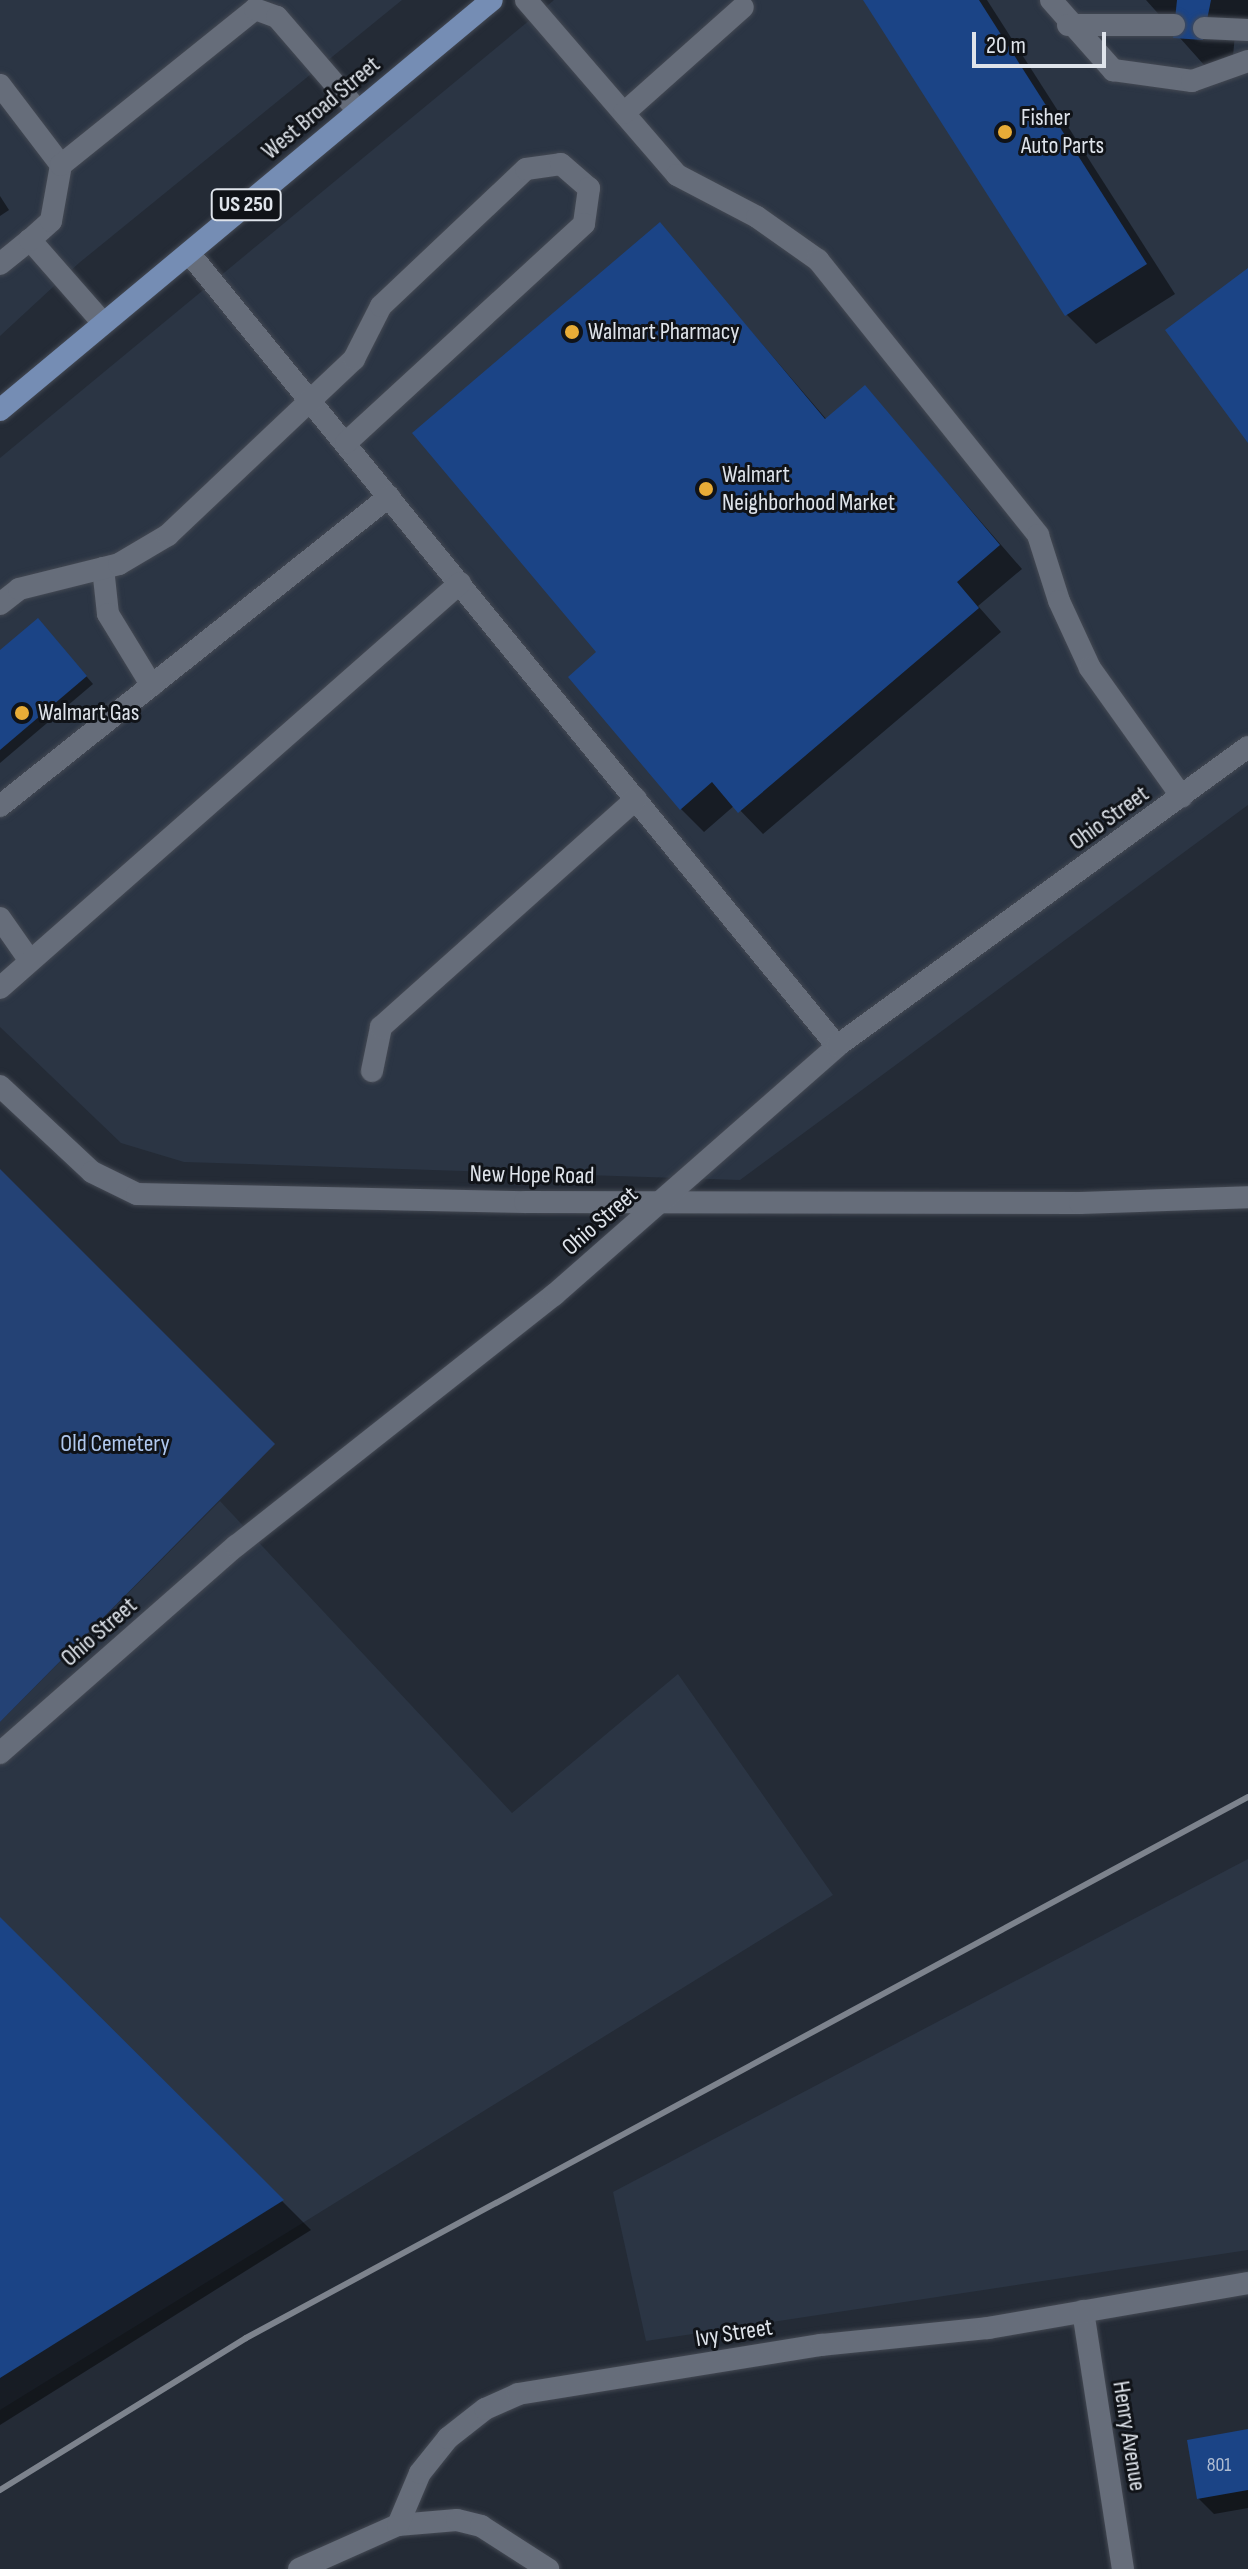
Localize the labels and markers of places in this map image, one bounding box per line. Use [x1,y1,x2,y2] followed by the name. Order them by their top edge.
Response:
[1021,104,1104,160] place label: Fisher Auto Parts
[996,123,1014,141] marker: Fisher Auto Parts
[588,318,740,346] place label: Walmart Pharmacy
[563,323,581,341] marker: Walmart Pharmacy
[722,461,895,517] place label: Walmart Neighborhood Market
[697,480,715,498] marker: Walmart Neighborhood Market
[38,699,139,727] place label: Walmart Gas
[13,704,31,722] marker: Walmart Gas

